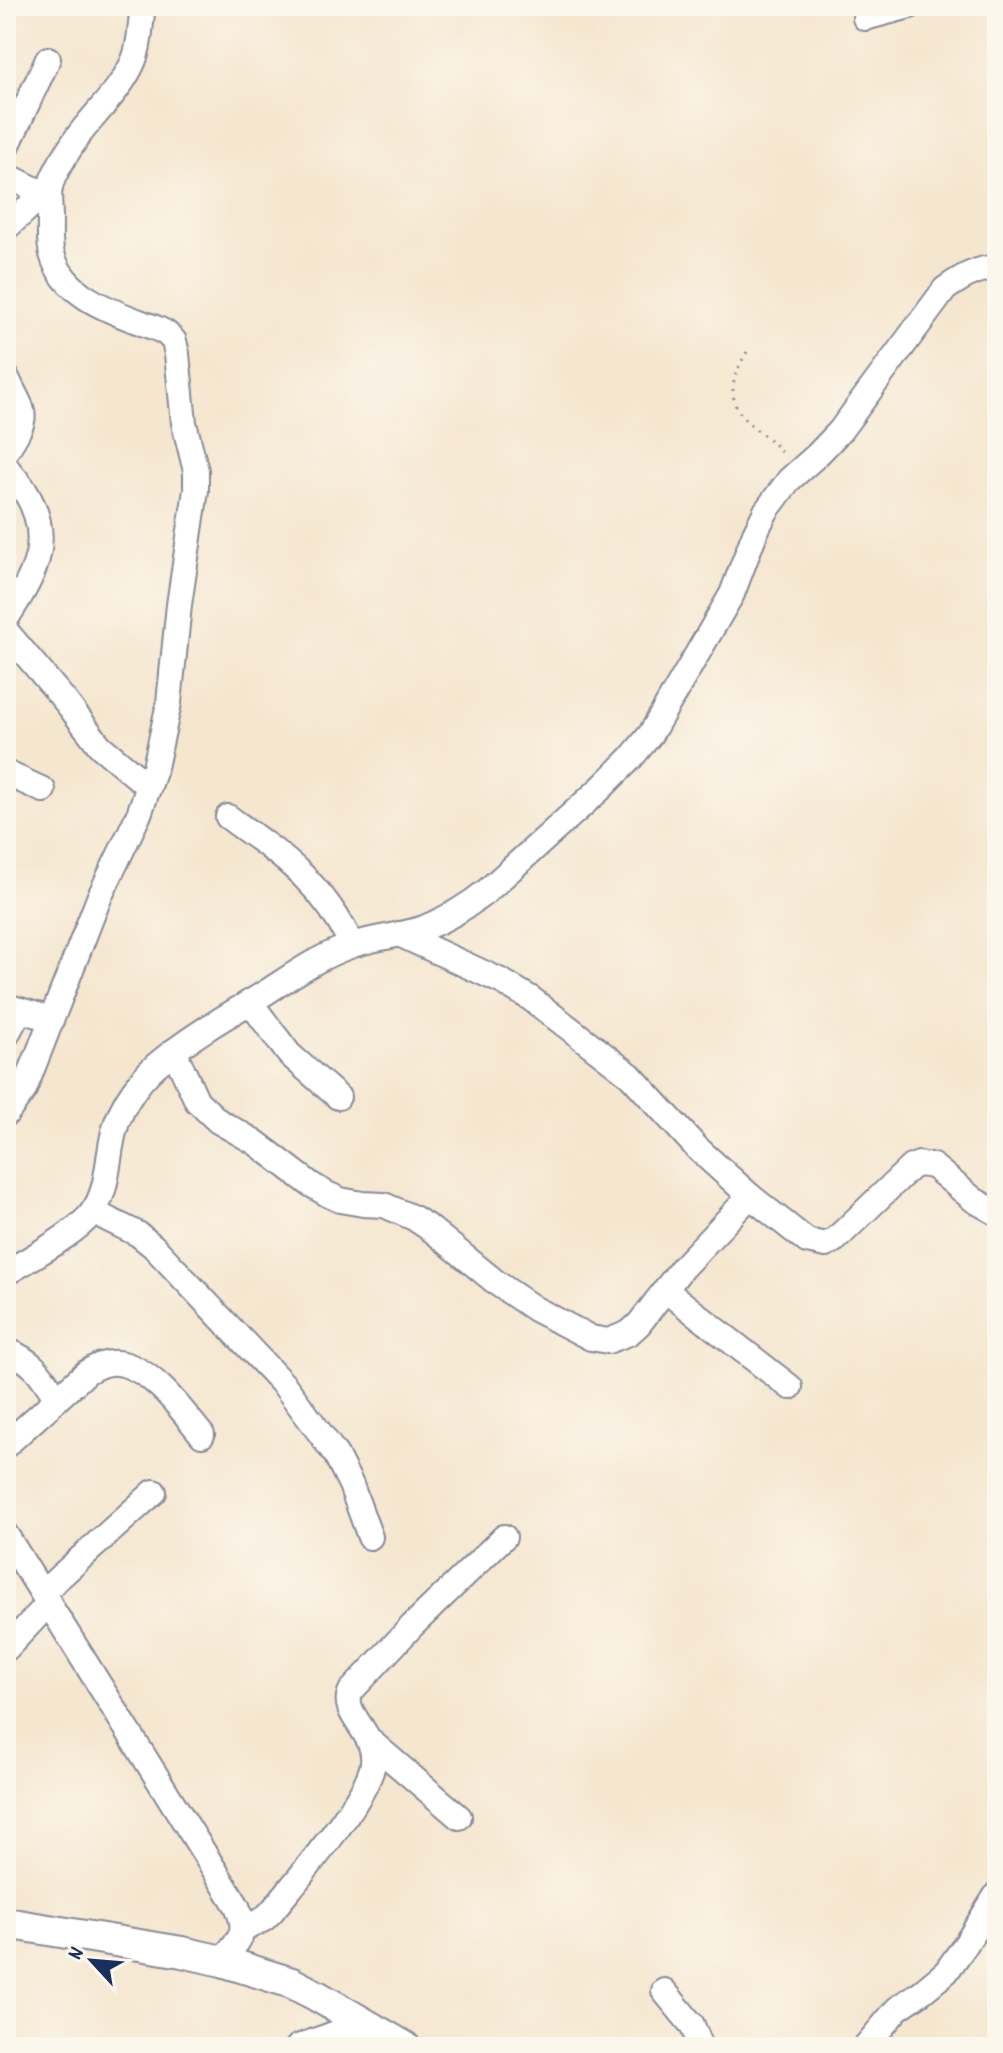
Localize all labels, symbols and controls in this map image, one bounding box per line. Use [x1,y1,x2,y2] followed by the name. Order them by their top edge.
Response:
[52,1921,132,2001] north arrow
[61,1942,94,1965] text: N

